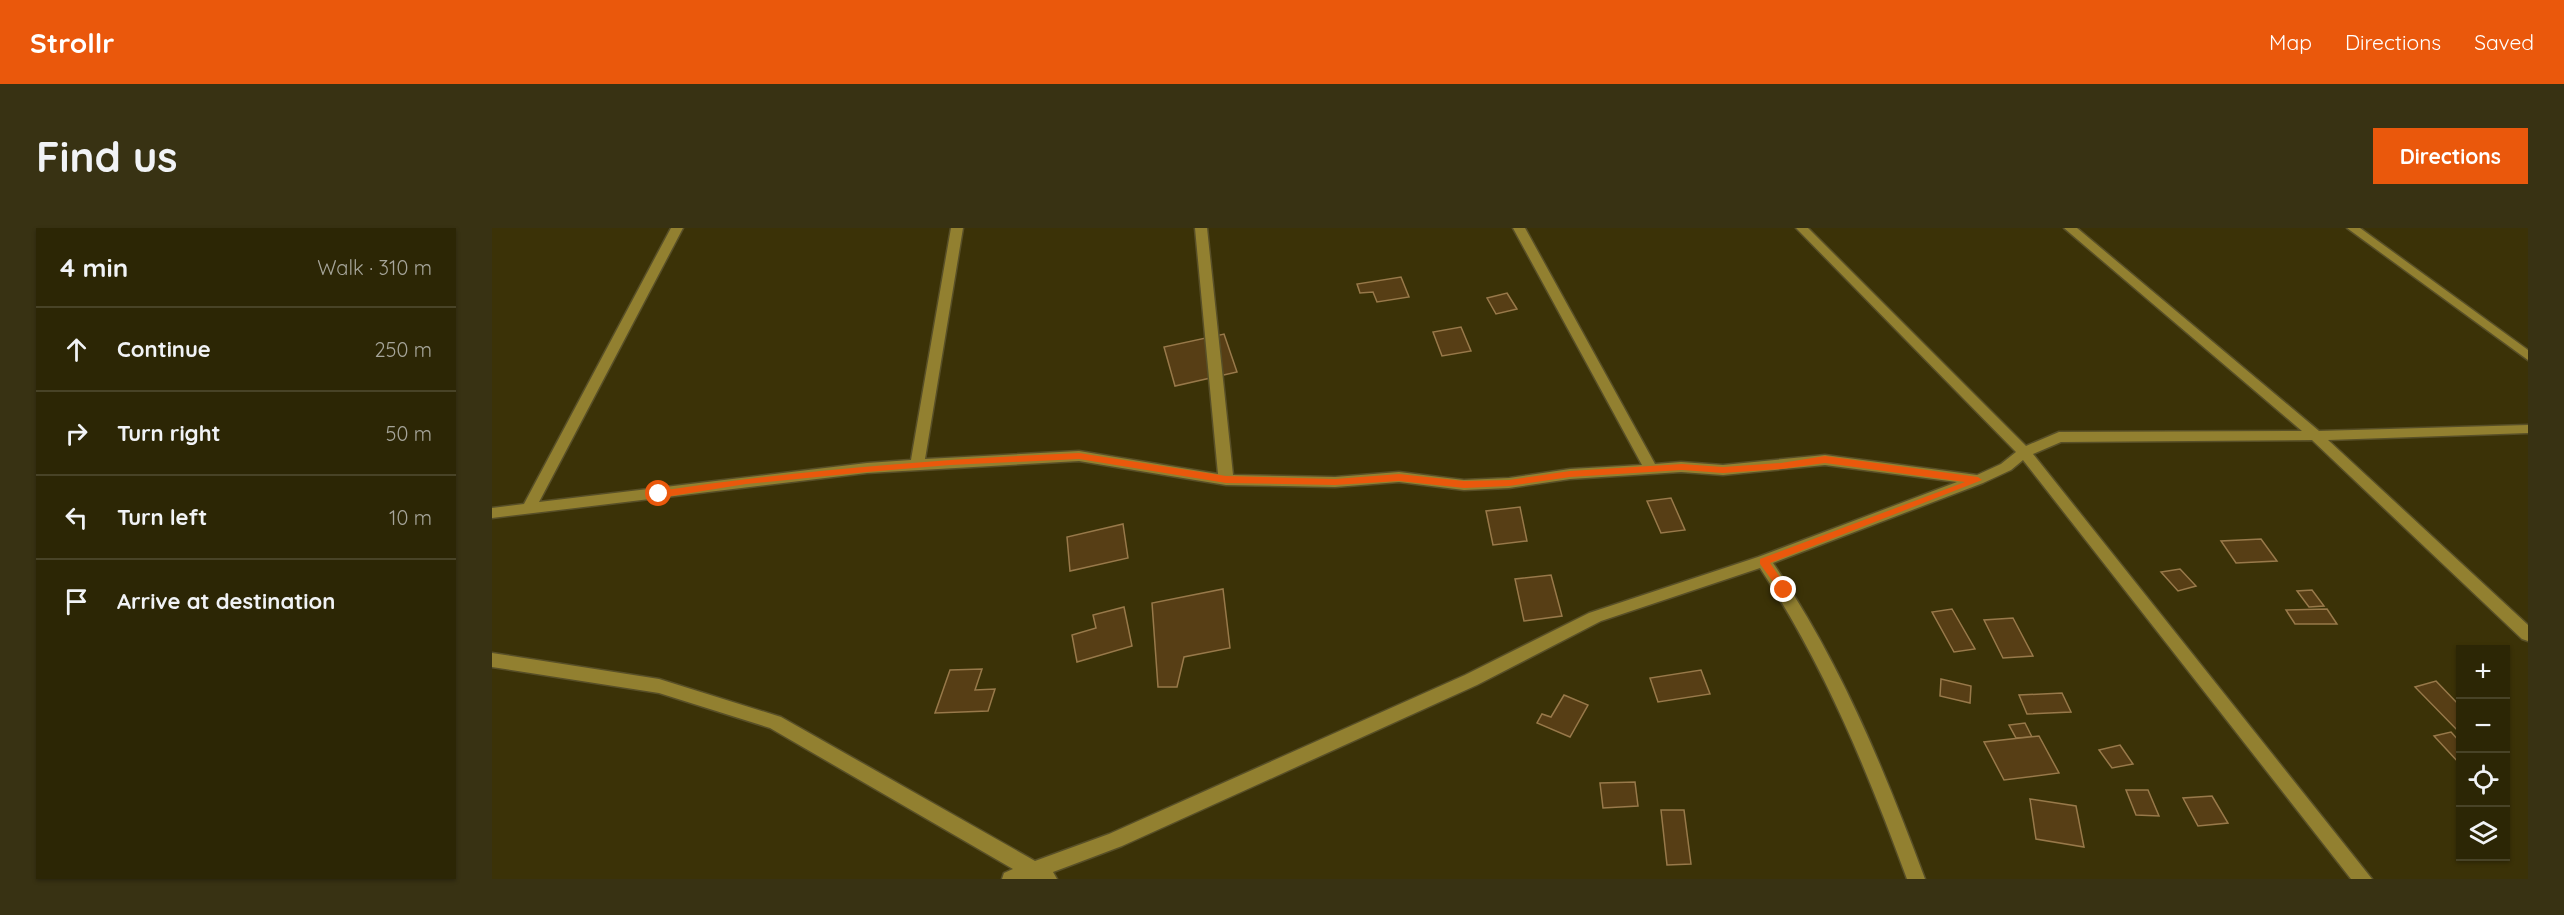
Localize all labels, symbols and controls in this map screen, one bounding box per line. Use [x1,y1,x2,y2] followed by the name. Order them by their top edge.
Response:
[30,25,114,60] text: Strollr
[2269,29,2312,55] text: Map
[2345,29,2441,55] text: Directions
[2474,29,2534,55] text: Saved
[2373,128,2528,184] button: Directions
[36,130,178,183] text: Find us
[60,251,128,284] text: 4 min
[317,255,432,280] text: Walk · 310 m
[60,333,93,366] icon: ahead
[117,335,211,363] text: Continue
[374,337,432,362] text: 250 m
[60,417,93,450] icon: right
[117,419,221,447] text: Turn right
[386,421,432,446] text: 50 m
[645,480,671,506] route start
[60,501,93,534] icon: left
[117,503,207,531] text: Turn left
[389,505,432,530] text: 10 m
[1770,576,1796,602] route end
[60,585,93,618] icon: arrive
[117,587,335,615] text: Arrive at destination
[2456,645,2510,861] map controls
[2456,645,2510,699] button: +
[2456,699,2510,753] button: −
[2456,753,2510,807] button: locate
[2456,807,2510,861] button: layers

